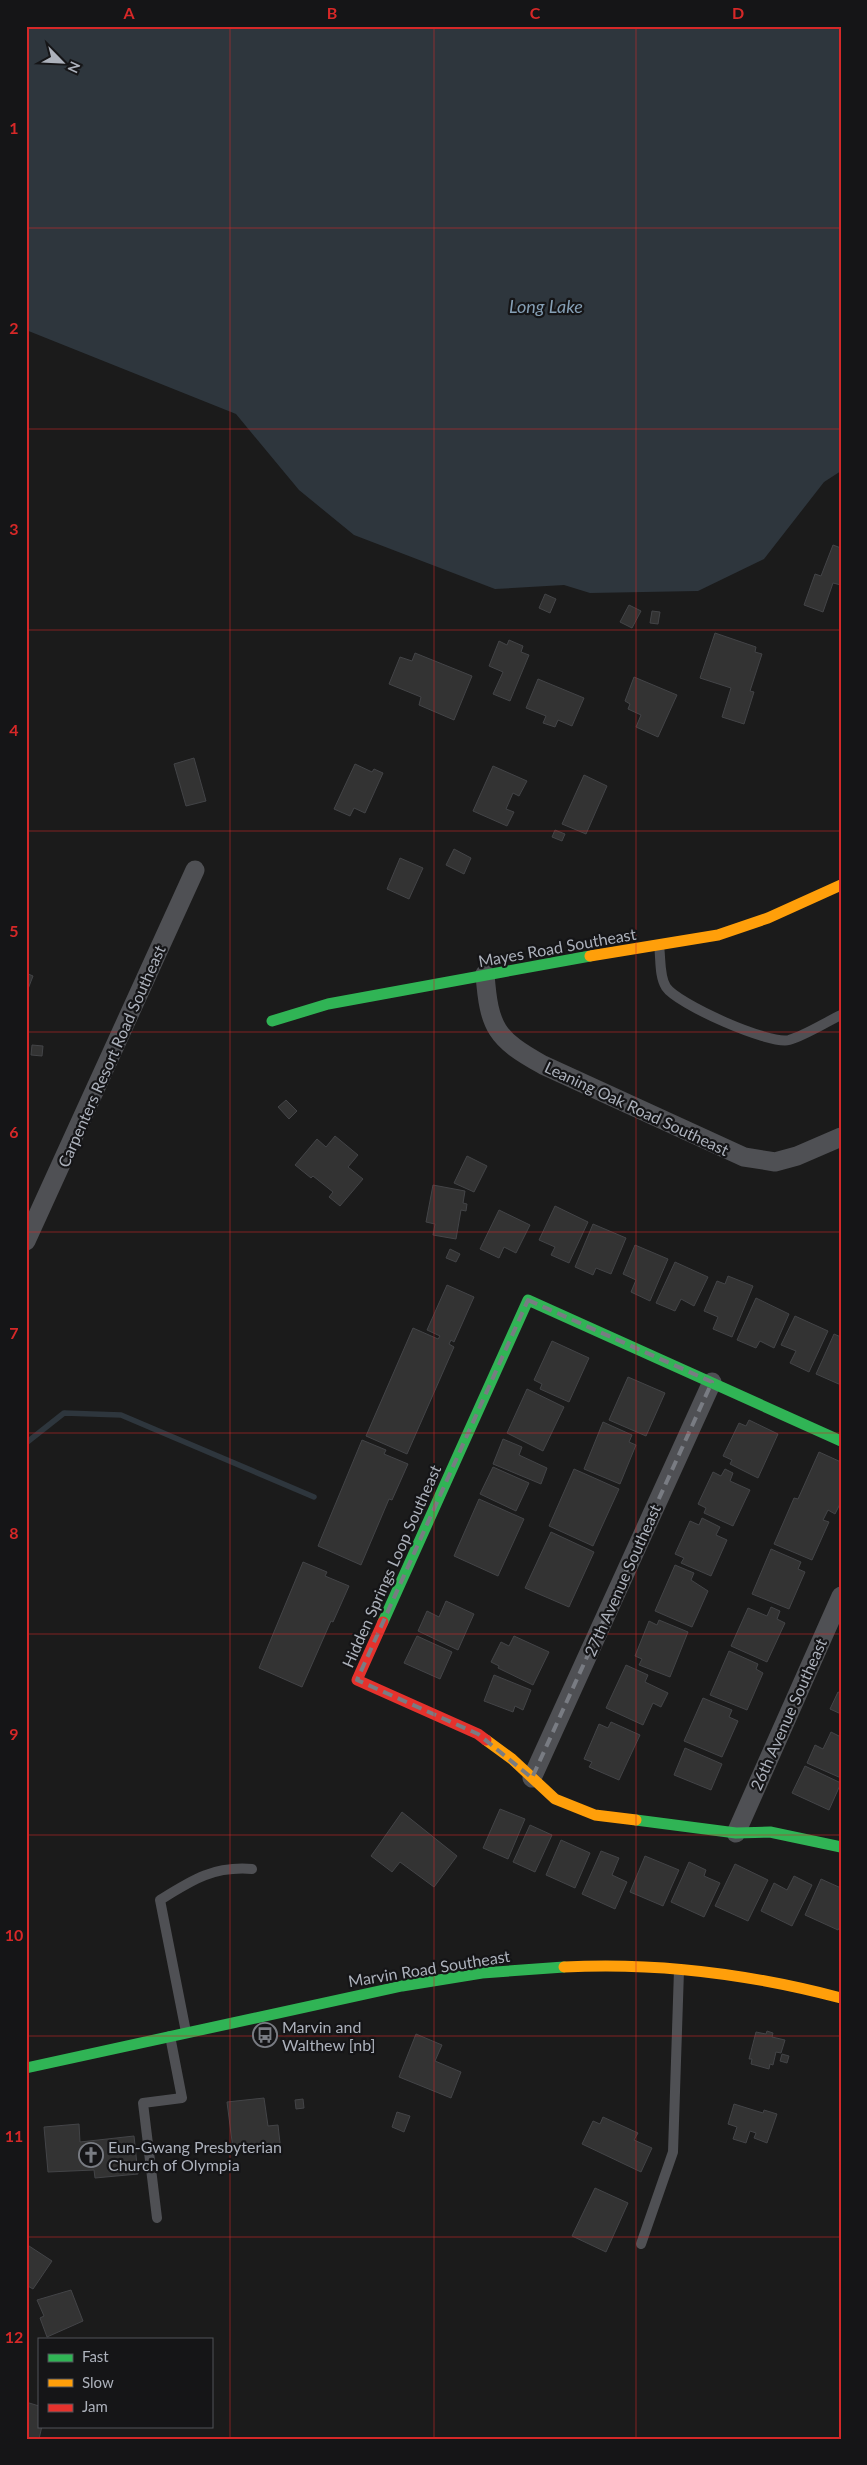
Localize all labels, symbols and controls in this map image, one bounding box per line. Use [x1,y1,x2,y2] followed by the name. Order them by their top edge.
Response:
[122,3,135,22] text: A
[327,3,337,22] text: B
[530,3,541,22] text: C
[732,3,744,22] text: D
[38,38,88,88] north arrow
[64,59,84,76] text: N
[9,118,19,137] text: 1
[509,295,583,317] water label: Long Lake
[9,318,19,337] text: 2
[9,519,19,538] text: 3
[9,720,19,739] text: 4
[9,921,19,940] text: 5
[477,924,638,970] street label: Mayes Road Southeast
[53,942,169,1170] street label: Carpenters Resort Road Southeast
[542,1057,732,1159] street label: Leaning Oak Road Southeast
[9,1122,19,1141] text: 6
[9,1323,19,1342] text: 7
[338,1461,445,1670] street label: Hidden Springs Loop Southeast
[580,1501,664,1659] street label: 27th Avenue Southeast
[9,1523,19,1542] text: 8
[746,1635,830,1793] street label: 26th Avenue Southeast
[9,1724,19,1743] text: 9
[5,1925,23,1944] text: 10
[347,1946,511,1990] street label: Marvin Road Southeast
[282,2017,375,2054] place label: Marvin and Walthew [nb]
[252,2022,278,2048] bus stop icon: Marvin and Walthew [nb]
[5,2126,23,2145] text: 11
[108,2137,282,2174] place label: Eun-Gwang Presbyterian Church of Olympia
[78,2142,104,2168] church icon: Eun-Gwang Presbyterian Church of Olympia
[5,2327,23,2346] text: 12
[38,2338,212,2428] legend
[82,2347,109,2365] text: Fast
[82,2373,114,2391] text: Slow
[82,2397,108,2415] text: Jam

